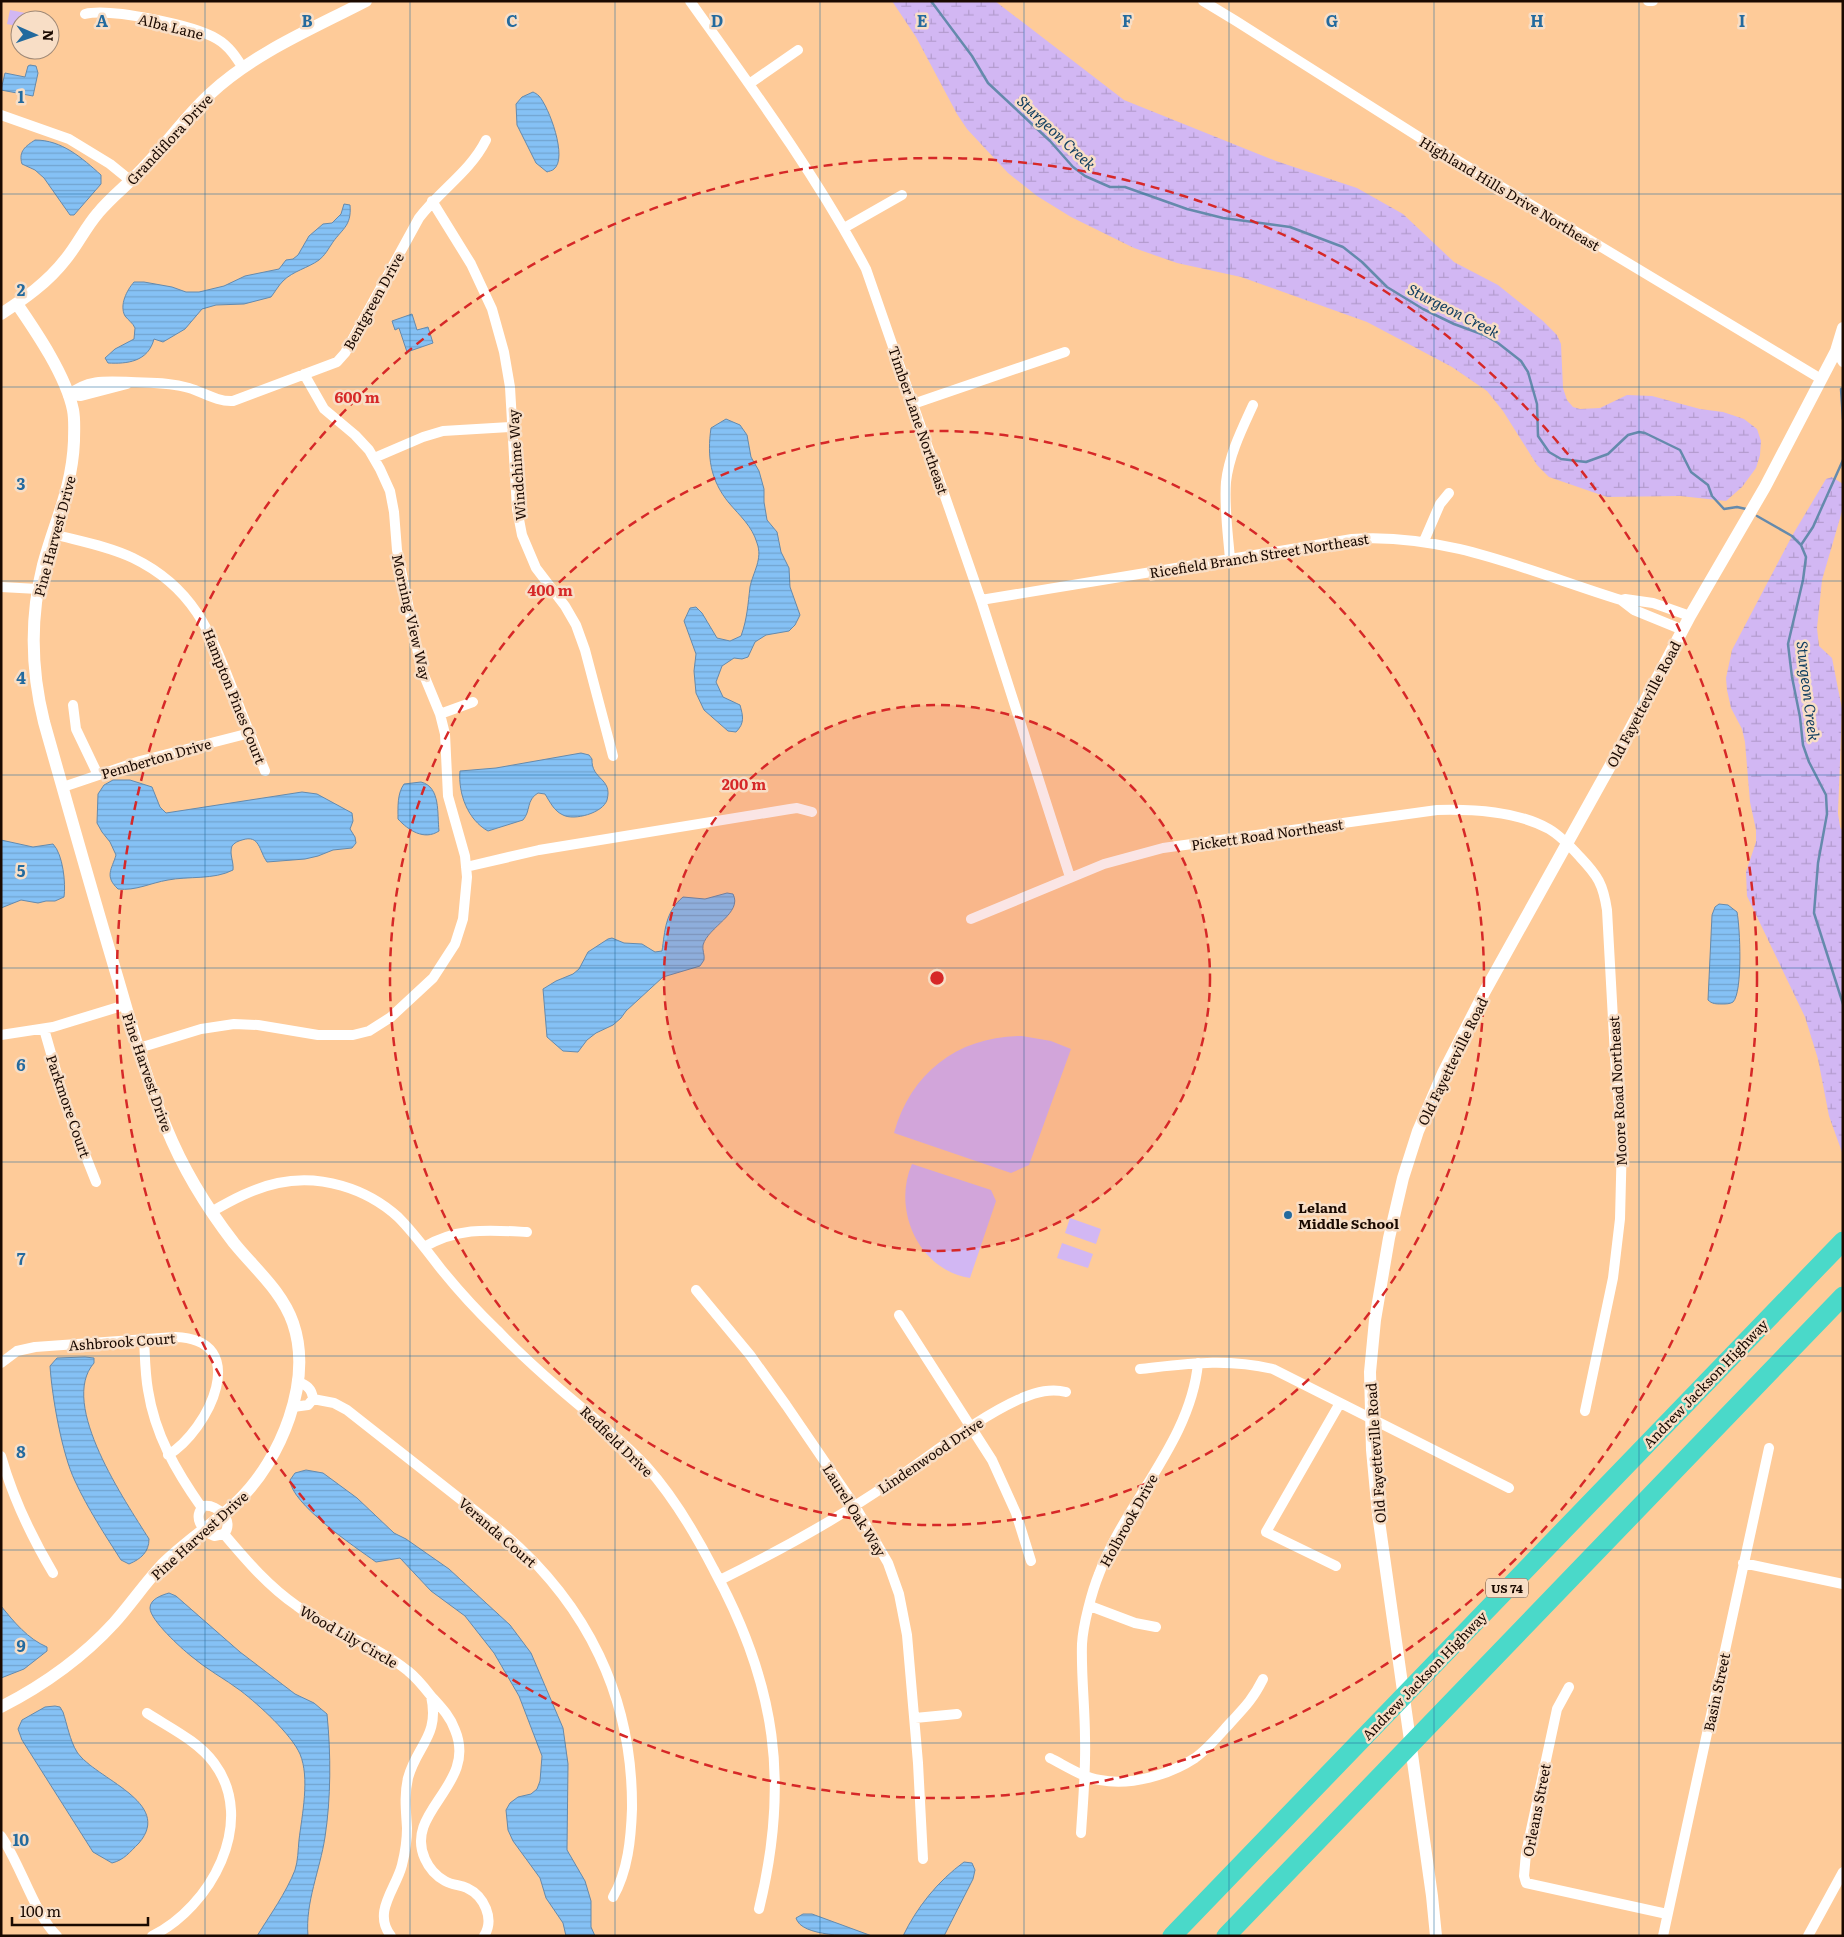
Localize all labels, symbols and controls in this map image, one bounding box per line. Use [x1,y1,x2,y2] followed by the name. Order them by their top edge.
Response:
[96,8,108,32] text: A
[136,8,206,44] street label: Alba Lane
[301,8,313,32] text: B
[506,8,518,32] text: C
[711,8,723,32] text: D
[917,8,928,32] text: E
[1122,8,1132,32] text: F
[1326,8,1338,32] text: G
[1530,8,1544,32] text: H
[1739,8,1745,32] text: I
[10,10,60,60] north arrow
[39,29,59,42] text: N
[18,84,25,108] text: 1
[121,89,217,189] street label: Grandiflora Drive
[1012,89,1102,175] water label: Sturgeon Creek
[1416,131,1604,255] street label: Highland Hills Drive Northeast
[338,249,408,353] street label: Bentgreen Drive
[17,277,26,301] text: 2
[1404,277,1505,343] water label: Sturgeon Creek
[884,343,954,497] street label: Timber Lane Northeast
[334,385,380,408] text: 600 m
[502,408,530,521] street label: Windchime Way
[17,471,26,495] text: 3
[28,473,80,599] street label: Pine Harvest Drive
[1148,528,1371,582] street label: Ricefield Branch Street Northeast
[388,552,436,683] street label: Morning View Way
[527,578,573,601] text: 400 m
[199,625,271,767] street label: Hampton Pines Court
[1601,637,1685,771] street label: Old Fayetteville Road
[1791,640,1827,743] water label: Sturgeon Creek
[16,665,26,689] text: 4
[99,733,213,783] street label: Pemberton Drive
[722,772,766,795] text: 200 m
[1190,813,1345,855] street label: Pickett Road Northeast
[17,858,26,882] text: 5
[928,969,946,987] centre of rings
[1412,993,1492,1129] street label: Old Fayetteville Road
[118,1010,178,1134] street label: Pine Harvest Drive
[1603,1015,1631,1167] street label: Moore Road Northeast
[16,1052,26,1076] text: 6
[42,1052,96,1161] street label: Parkmore Court
[1298,1197,1399,1233] place label: Leland Middle School
[1282,1209,1294,1221] marker: Leland Middle School
[17,1246,26,1270] text: 7
[1638,1313,1773,1452] street label: Andrew Jackson Highway
[68,1327,176,1355] street label: Ashbrook Court
[1360,1382,1390,1524] street label: Old Fayetteville Road
[576,1401,658,1481] street label: Redfield Drive
[873,1412,987,1498] street label: Lindenwood Drive
[16,1439,26,1463] text: 8
[819,1460,892,1561] street label: Laurel Oak Way
[1094,1470,1162,1570] street label: Holbrook Drive
[146,1486,252,1584] street label: Pine Harvest Drive
[455,1493,542,1572] street label: Veranda Court
[1486,1579,1528,1598] road number: US 74
[296,1600,402,1672] street label: Wood Lily Circle
[1357,1605,1492,1744] street label: Andrew Jackson Highway
[16,1633,26,1657] text: 9
[1698,1651,1734,1733] street label: Basin Street
[1517,1761,1555,1858] street label: Orleans Street
[13,1827,29,1851] text: 10
[12,1894,149,1926] scale bar
[20,1899,61,1922] text: 100 m

